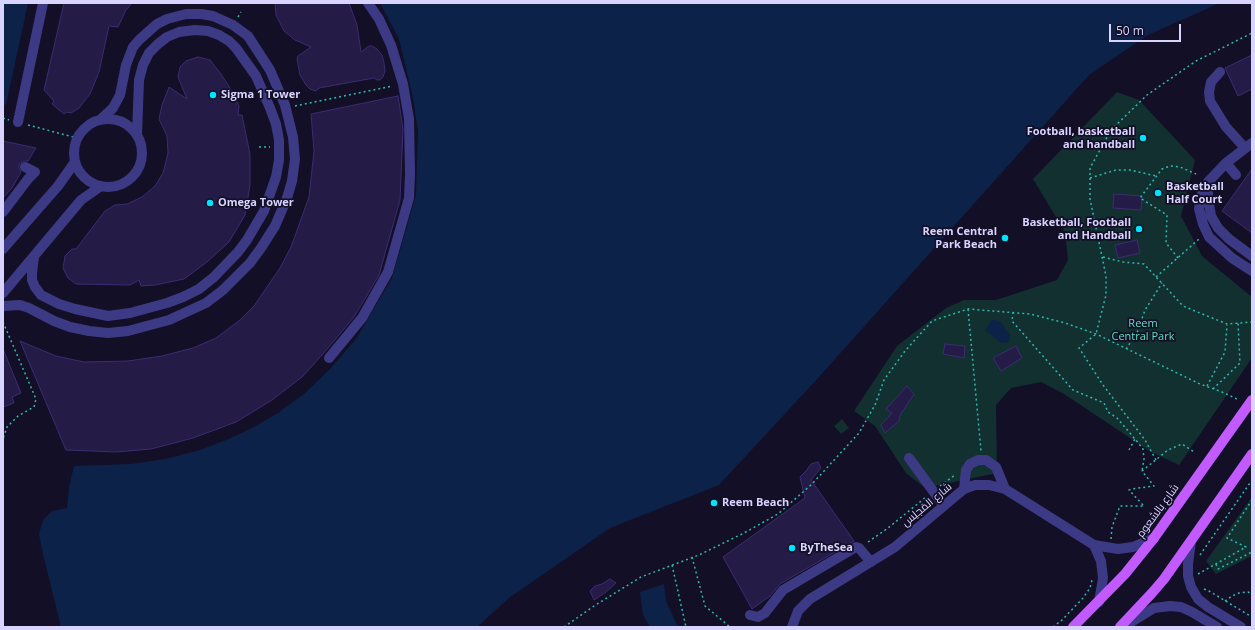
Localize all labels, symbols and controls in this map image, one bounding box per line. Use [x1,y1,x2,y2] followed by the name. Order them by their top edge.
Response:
[1111,16,1183,42] scale bar
[1116,22,1144,39] text: 50 m
[221,88,300,102] place label: Sigma 1 Tower
[208,90,218,100] marker: Sigma 1 Tower
[1027,125,1135,151] place label: Football, basketball and handball
[1138,133,1148,143] marker: Football, basketball and handball
[1166,180,1224,206] place label: Basketball Half Court
[1153,188,1163,198] marker: Basketball Half Court
[218,196,294,210] place label: Omega Tower
[205,198,215,208] marker: Omega Tower
[1022,216,1131,242] place label: Basketball, Football and Handball
[1134,224,1144,234] marker: Basketball, Football and Handball
[923,225,997,251] place label: Reem Central Park Beach
[1000,233,1010,243] marker: Reem Central Park Beach
[1111,317,1175,343] park label: Reem Central Park
[899,480,955,530] street label: شارع المَجلِس
[1134,482,1182,540] street label: شارع بالشعوم
[722,496,789,510] place label: Reem Beach
[709,498,719,508] marker: Reem Beach
[800,541,853,555] place label: ByTheSea
[787,543,797,553] marker: ByTheSea

